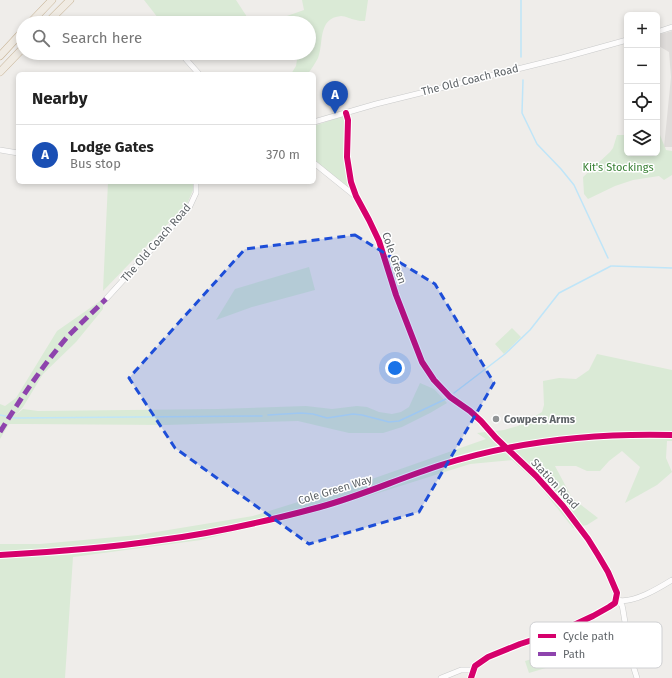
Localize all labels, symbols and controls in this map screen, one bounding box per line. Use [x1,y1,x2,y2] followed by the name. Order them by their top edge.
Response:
[624,12,660,156] map controls
[624,12,660,48] button: +
[16,16,316,60] search box
[30,27,52,49] icon: search
[62,29,142,47] text: Search here
[624,48,660,84] button: −
[420,62,520,98] street label: The Old Coach Road
[322,81,348,114] pin: A
[624,84,660,120] button: locate
[32,88,87,109] text: Nearby
[624,120,660,156] button: layers
[70,138,154,156] text: Lodge Gates
[41,147,49,162] text: A
[266,147,300,162] text: 370 m
[70,156,121,171] text: Bus stop
[582,161,654,174] park label: Kit's Stockings
[118,201,194,285] street label: The Old Coach Road
[379,230,409,286] street label: Cole Green
[385,358,405,378] your location
[504,413,576,426] place label: Cowpers Arms
[491,414,501,424] marker: Cowpers Arms
[528,456,582,512] street label: Station Road
[296,472,374,507] street label: Cole Green Way
[530,622,662,668] legend
[563,630,614,643] text: Cycle path
[563,648,585,661] text: Path

